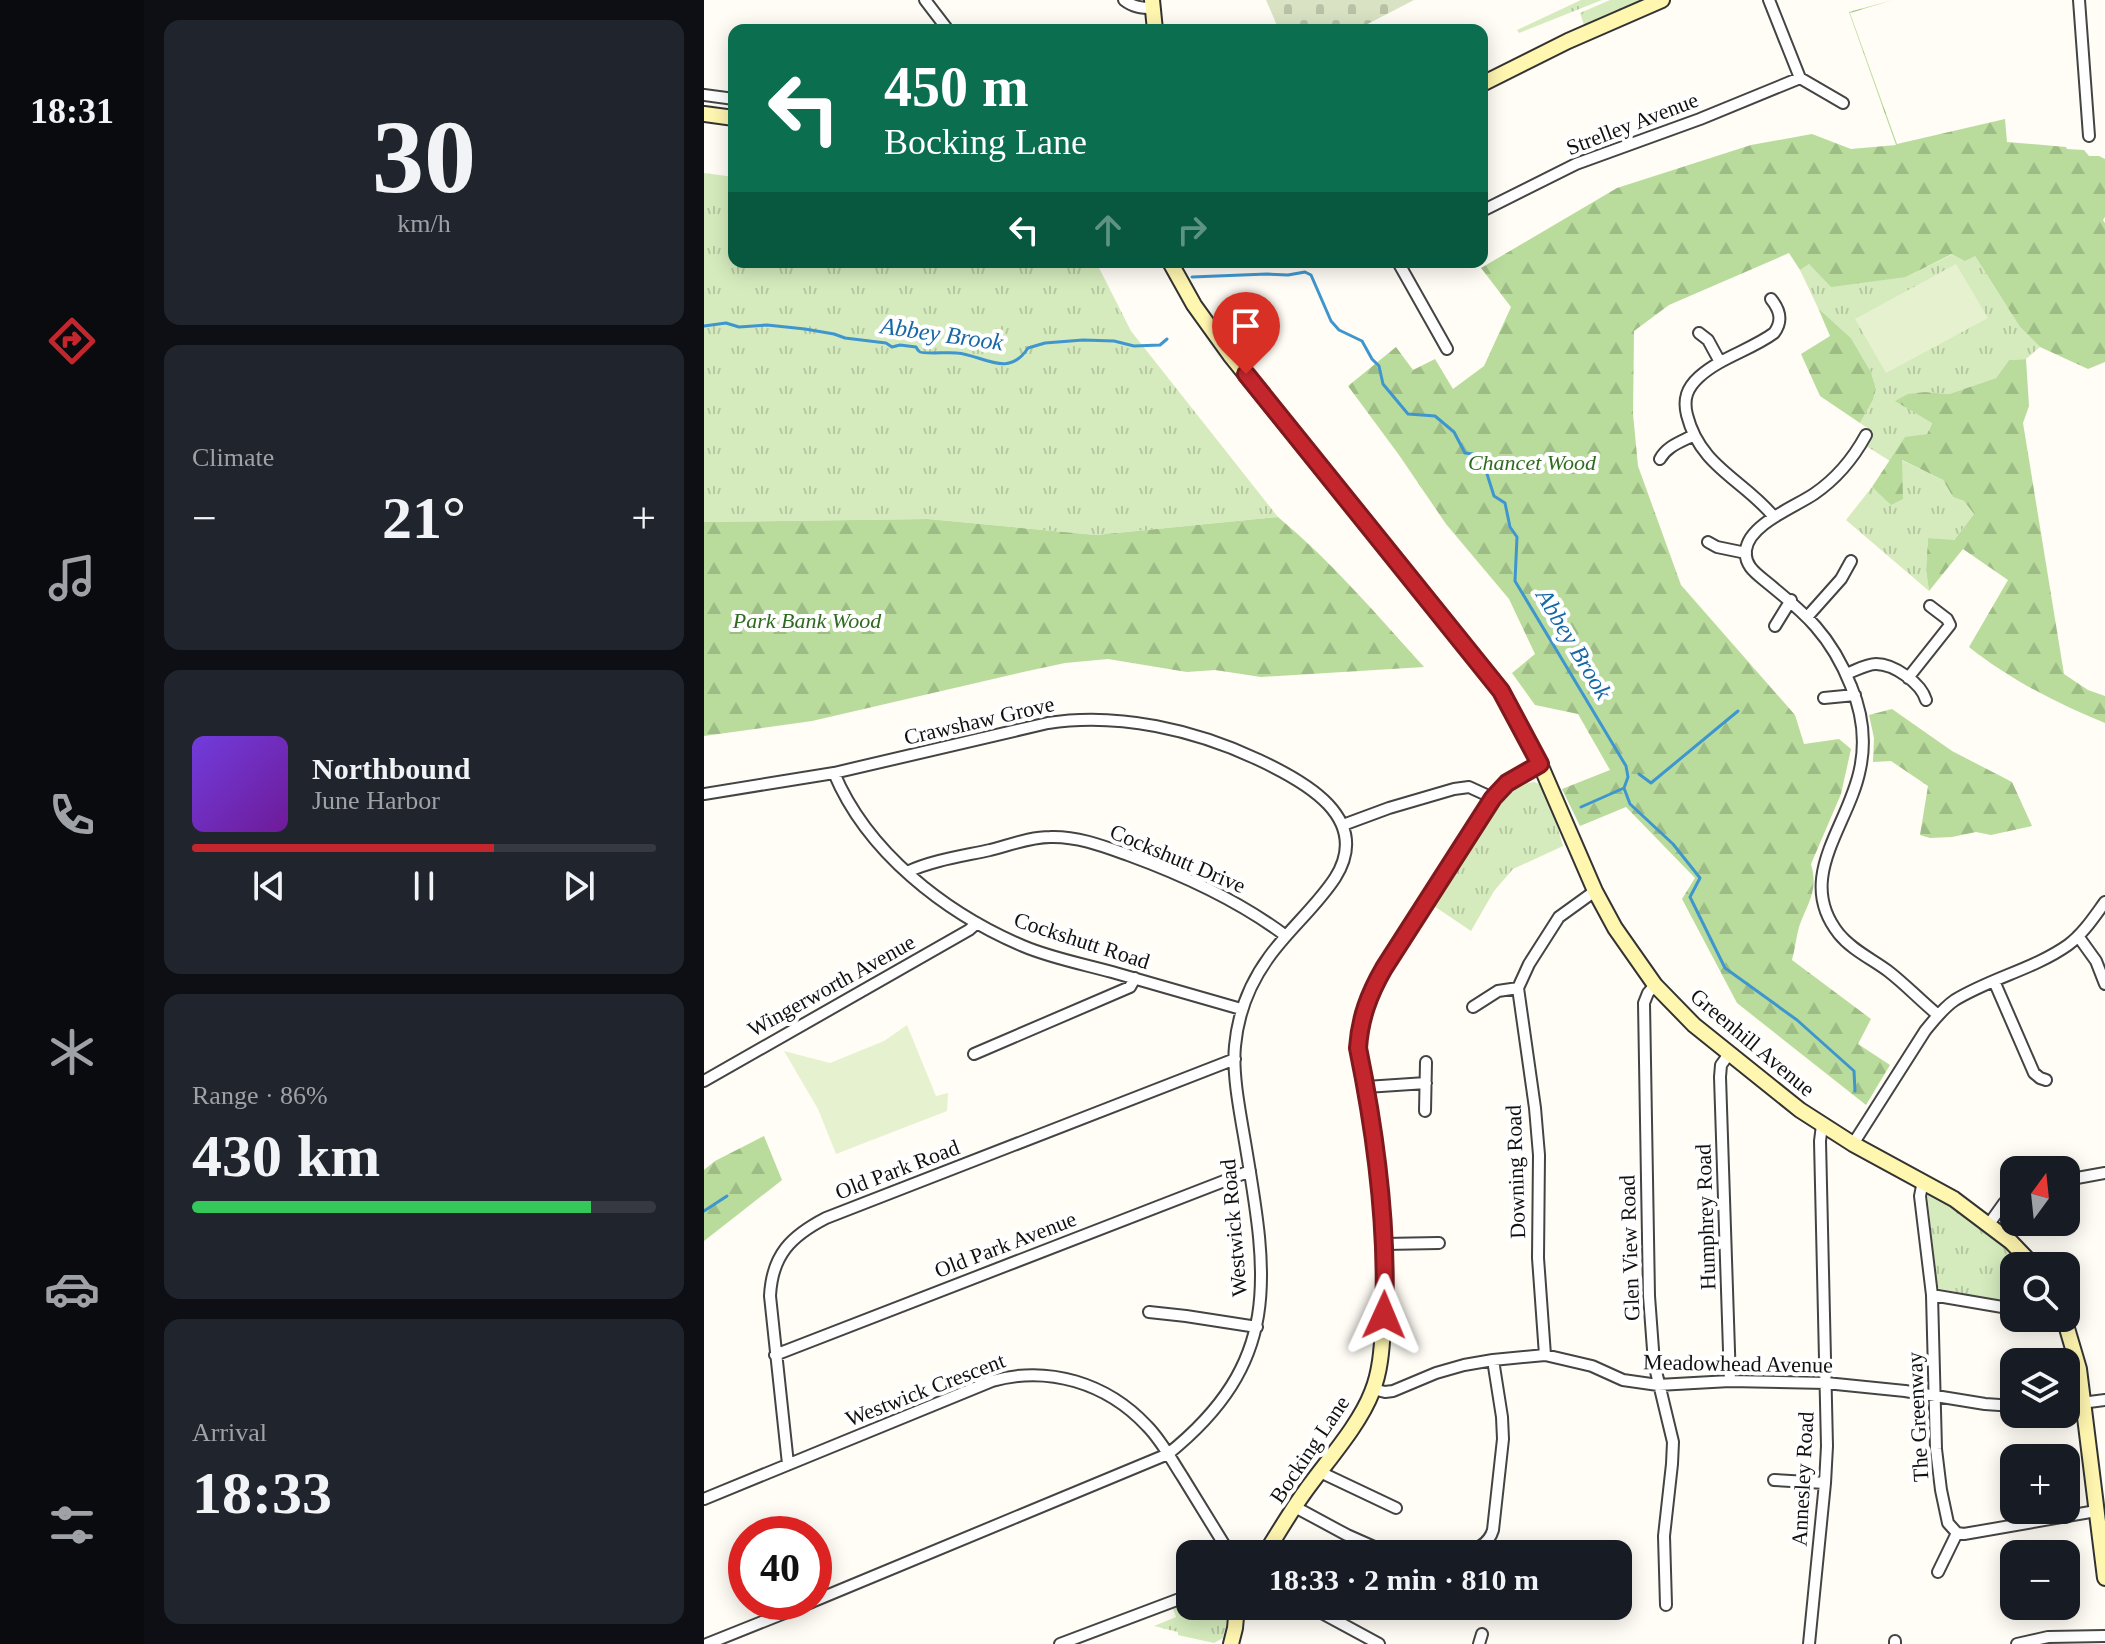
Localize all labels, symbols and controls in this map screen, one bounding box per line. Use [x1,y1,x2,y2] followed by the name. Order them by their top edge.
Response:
[752,56,856,160] icon: left
[884,56,1029,118] text: 450 m
[1563,87,1702,160] street label: Strelley Avenue
[30,91,114,131] text: 18:31
[372,99,476,214] text: 30
[884,122,1087,162] text: Bocking Lane
[1002,208,1046,252] icon: left
[1086,208,1130,252] icon: ahead
[1170,208,1214,252] icon: right
[397,209,451,238] text: km/h
[1212,292,1280,374] pin
[1224,304,1268,348] icon: arrive
[877,312,1005,356] water label: Abbey Brook
[44,313,100,369] icon: directions
[192,443,274,472] text: Climate
[1468,450,1597,475] park label: Chancet Wood
[382,485,466,551] text: 21°
[192,494,217,543] text: −
[631,494,656,543] text: +
[44,550,100,606] icon: music
[1530,583,1617,704] water label: Abbey Brook
[732,608,882,633] park label: Park Bank Wood
[902,691,1057,750] street label: Crawshaw Grove
[312,752,470,785] text: Northbound
[312,786,440,815] text: June Harbor
[44,787,100,843] icon: phone
[1106,819,1249,898] street label: Cockshutt Drive
[247,864,291,908] icon: previous
[402,864,446,908] icon: pause
[557,864,601,908] icon: next
[1011,907,1153,974] street label: Cockshutt Road
[743,929,919,1042] street label: Wingerworth Avenue
[1686,983,1820,1102] street label: Greenhill Avenue
[44,1024,100,1080] icon: climate
[192,1081,328,1110] text: Range · 86%
[1501,1105,1530,1239] street label: Downing Road
[192,1123,380,1189] text: 430 km
[832,1134,963,1205] street label: Old Park Road
[1690,1144,1721,1290] street label: Humphrey Road
[2000,1156,2080,1236] north arrow
[2000,1156,2080,1620] map controls
[1215,1158,1252,1298] street label: Westwick Road
[1614,1175,1645,1321] street label: Glen View Road
[931,1206,1080,1283] street label: Old Park Avenue
[2000,1252,2080,1332] button: search
[44,1261,100,1317] icon: car
[1342,1273,1426,1357] position arrow
[842,1348,1008,1431] street label: Westwick Crescent
[2000,1348,2080,1428] button: layers
[1643,1349,1833,1378] street label: Meadowhead Avenue
[1902,1351,1933,1483] street label: The Greenway
[1264,1391,1354,1508] street label: Bocking Lane
[1786,1411,1819,1547] street label: Annesley Road
[192,1418,267,1447] text: Arrival
[2000,1444,2080,1524] button: +
[192,1460,332,1526] text: 18:33
[44,1497,100,1553] icon: filters
[728,1516,832,1620] speed limit sign: 40
[2000,1540,2080,1620] button: −
[1269,1563,1539,1596] text: 18:33 · 2 min · 810 m

